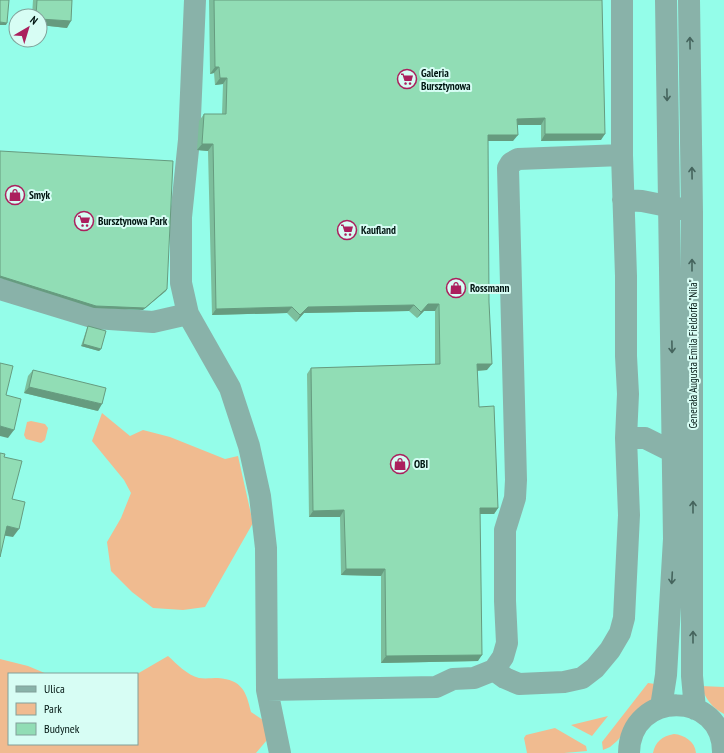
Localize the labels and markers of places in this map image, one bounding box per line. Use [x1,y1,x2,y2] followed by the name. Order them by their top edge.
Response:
[421,66,471,93] place label: Galeria Bursztynowa
[396,68,418,90] supermarket icon: Galeria Bursztynowa
[4,184,26,206] shop icon: Smyk
[29,188,51,202] place label: Smyk
[73,210,95,232] supermarket icon: Bursztynowa Park
[98,214,168,228] place label: Bursztynowa Park
[336,219,358,241] supermarket icon: Kaufland
[361,223,396,237] place label: Kaufland
[445,277,467,299] shop icon: Rossmann
[470,281,509,295] place label: Rossmann
[389,453,411,475] shop icon: OBI
[414,457,428,471] place label: OBI

